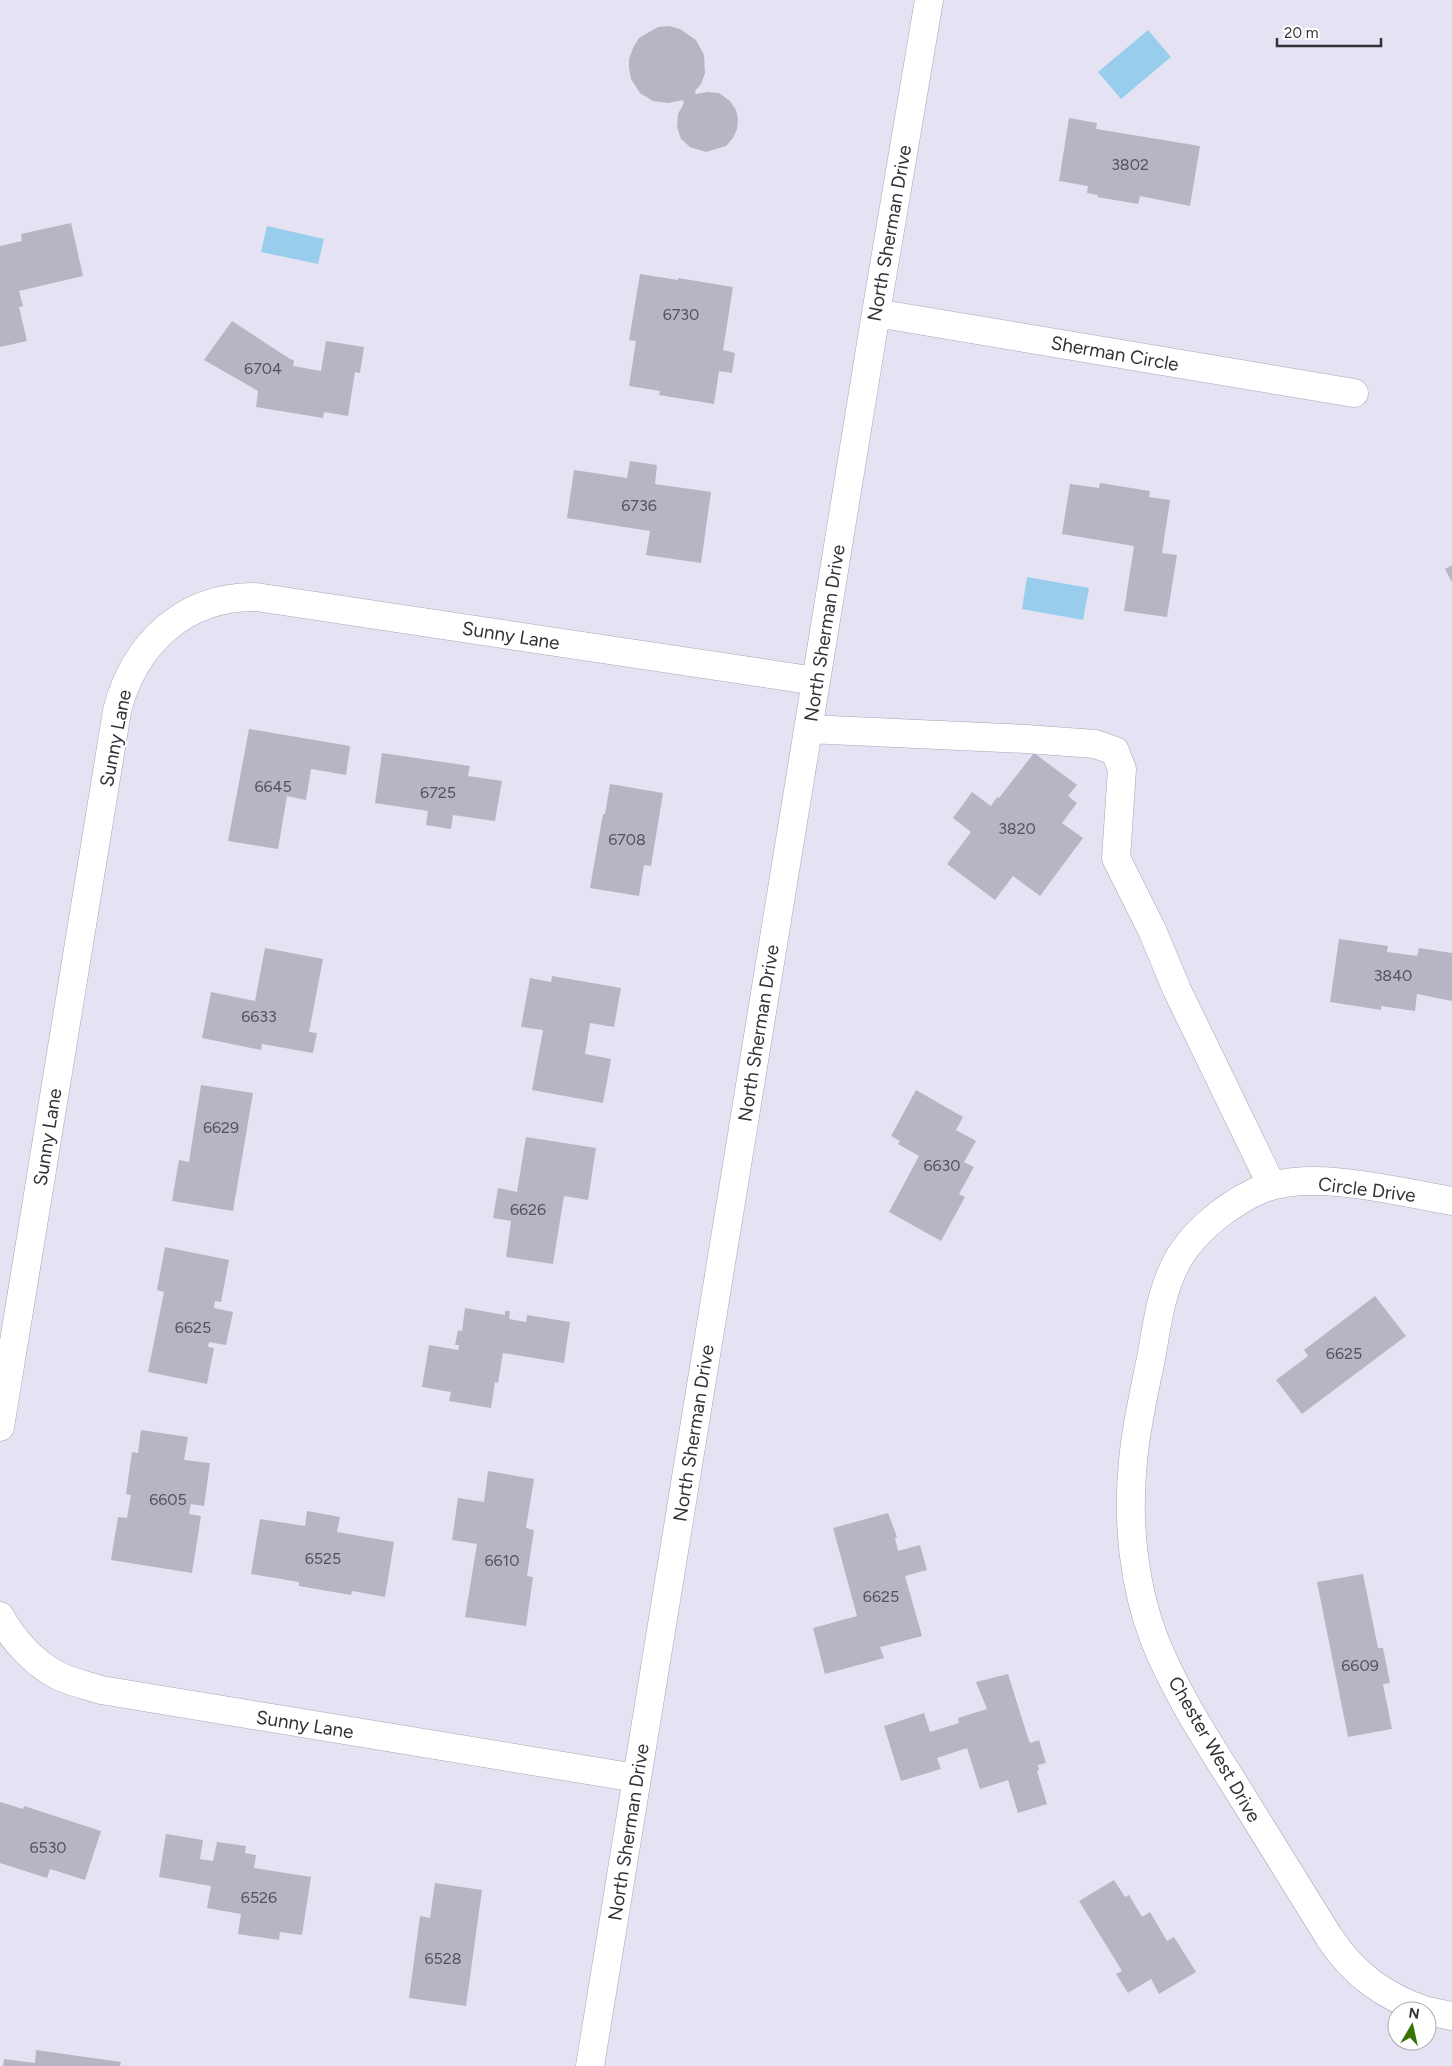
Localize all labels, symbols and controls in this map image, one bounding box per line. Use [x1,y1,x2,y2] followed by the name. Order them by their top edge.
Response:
[1277,15,1381,47] scale bar
[1284,24,1318,42] text: 20 m
[863,143,916,323] street label: North Sherman Drive
[1111,155,1149,174] house number: 3802
[663,305,699,324] house number: 6730
[1049,331,1181,376] street label: Sherman Circle
[244,359,282,378] house number: 6704
[621,496,657,515] house number: 6736
[799,543,850,723] street label: North Sherman Drive
[460,616,561,655] street label: Sunny Lane
[95,688,136,789] street label: Sunny Lane
[254,777,292,796] house number: 6645
[420,783,456,802] house number: 6725
[998,819,1036,838] house number: 3820
[608,830,646,849] house number: 6708
[733,943,784,1123] street label: North Sherman Drive
[1374,966,1412,985] house number: 3840
[241,1007,277,1026] house number: 6633
[28,1087,67,1188] street label: Sunny Lane
[203,1118,239,1137] house number: 6629
[923,1156,961,1175] house number: 6630
[1317,1172,1417,1207] street label: Circle Drive
[510,1200,546,1219] house number: 6626
[175,1318,211,1337] house number: 6625
[668,1343,719,1523] street label: North Sherman Drive
[1326,1344,1362,1363] house number: 6625
[149,1490,187,1509] house number: 6605
[305,1549,341,1568] house number: 6525
[485,1551,519,1570] house number: 6610
[863,1587,899,1606] house number: 6625
[1341,1656,1379,1675] house number: 6609
[1163,1672,1266,1826] street label: Chester West Drive
[254,1705,355,1744] street label: Sunny Lane
[603,1742,654,1922] street label: North Sherman Drive
[29,1838,67,1857] house number: 6530
[241,1888,277,1907] house number: 6526
[424,1949,462,1968] house number: 6528
[1387,2001,1437,2051] north arrow
[1407,2004,1421,2023] text: N

